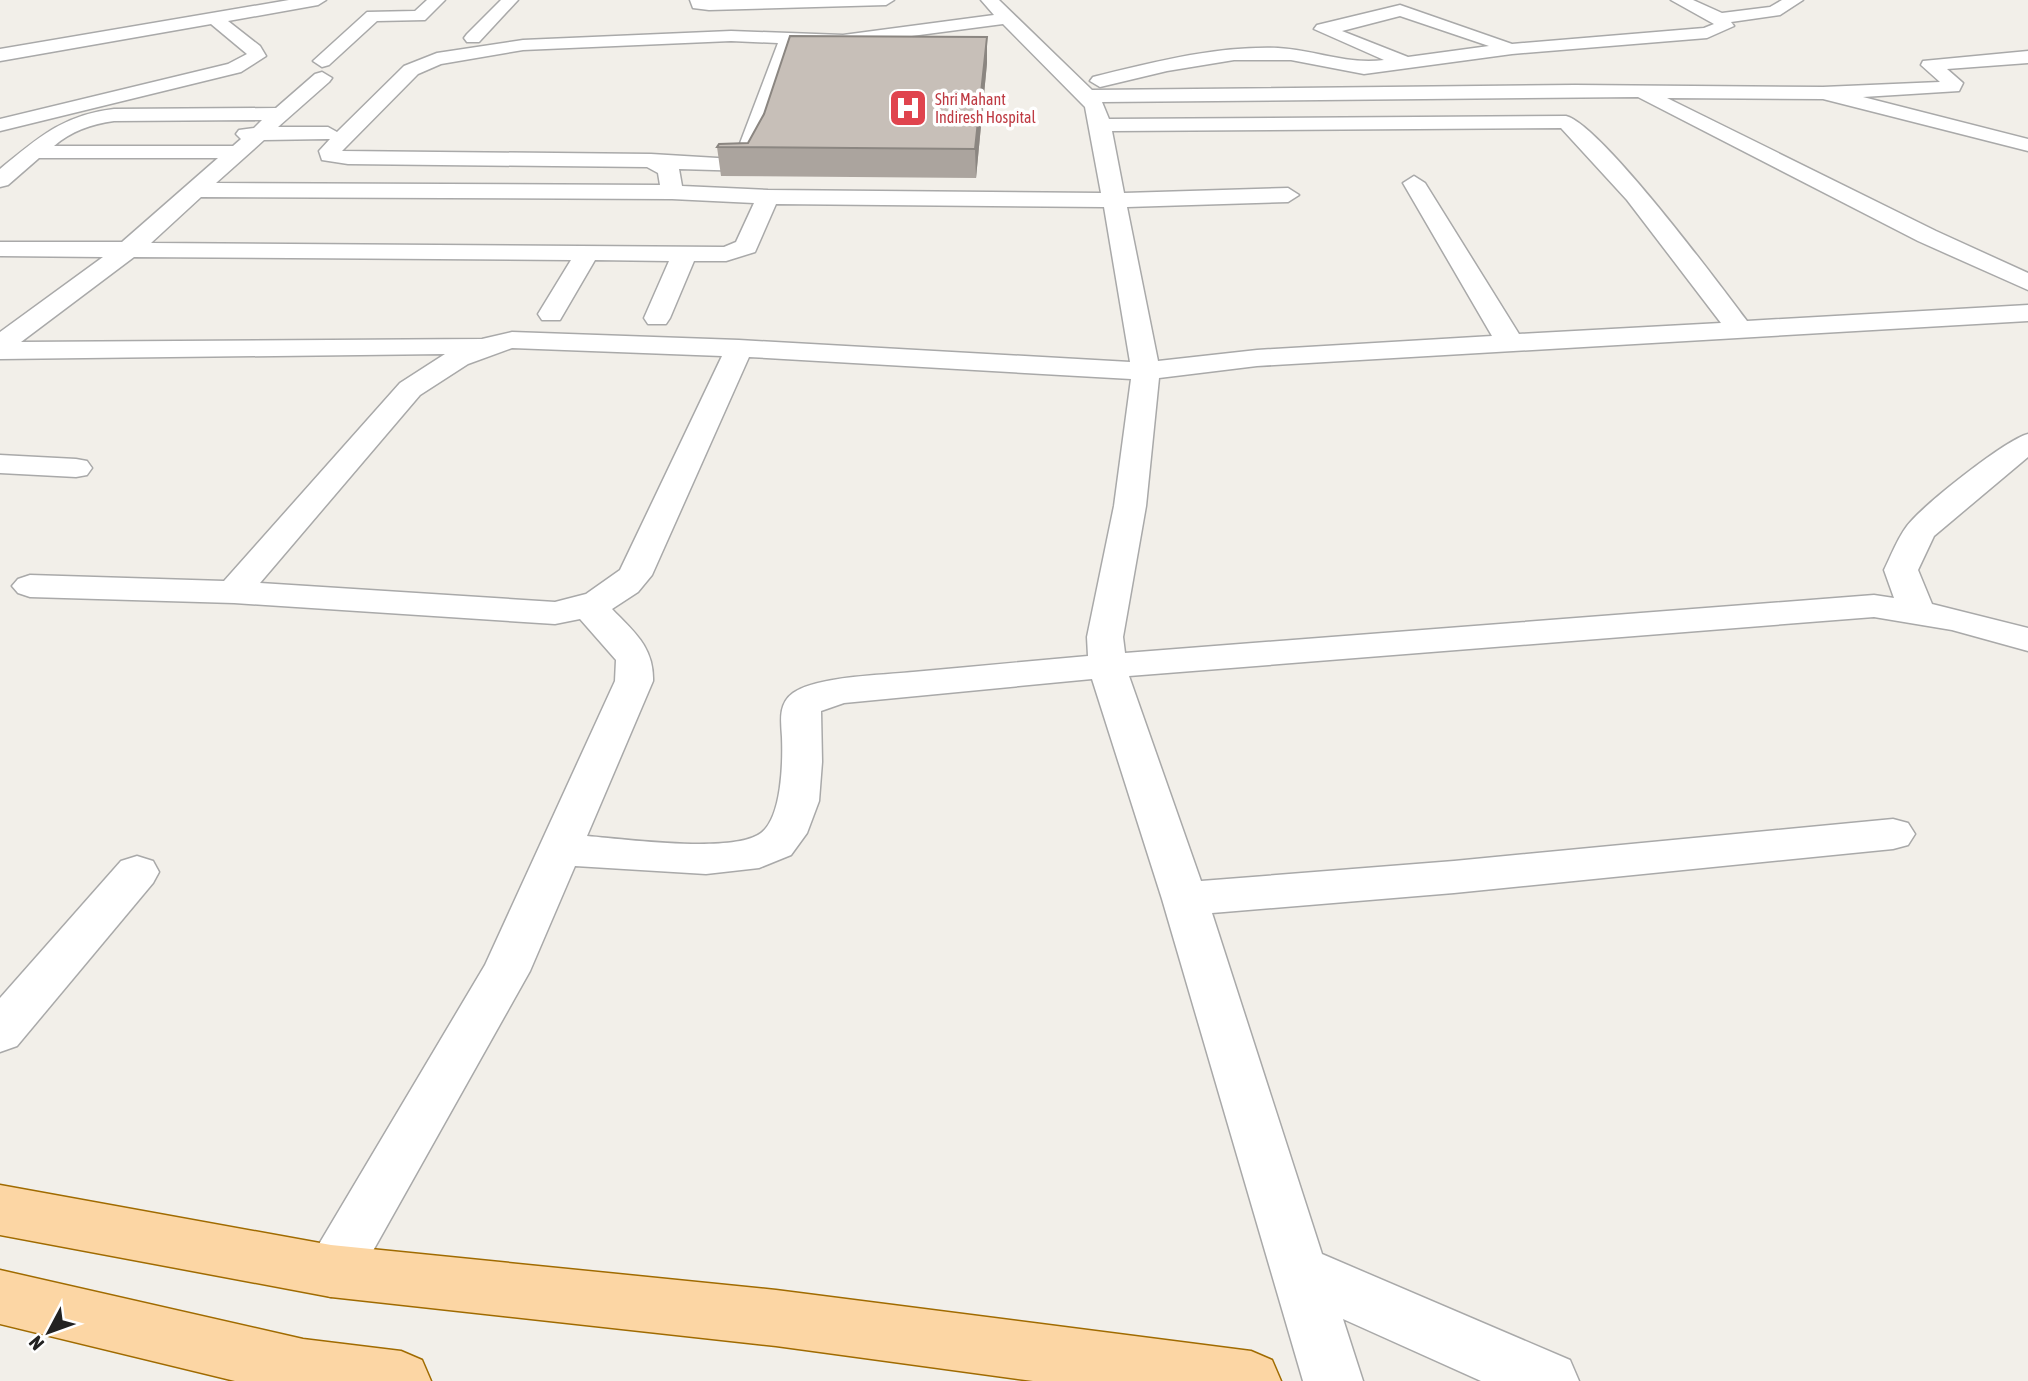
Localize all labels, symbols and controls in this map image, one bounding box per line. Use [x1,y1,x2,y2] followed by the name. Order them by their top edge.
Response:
[887,87,929,129] hospital icon: Shri Mahant Indiresh Hospital
[935,90,1036,127] place label: Shri Mahant Indiresh Hospital
[14,1297,84,1367] north arrow
[24,1332,48,1355] text: N

